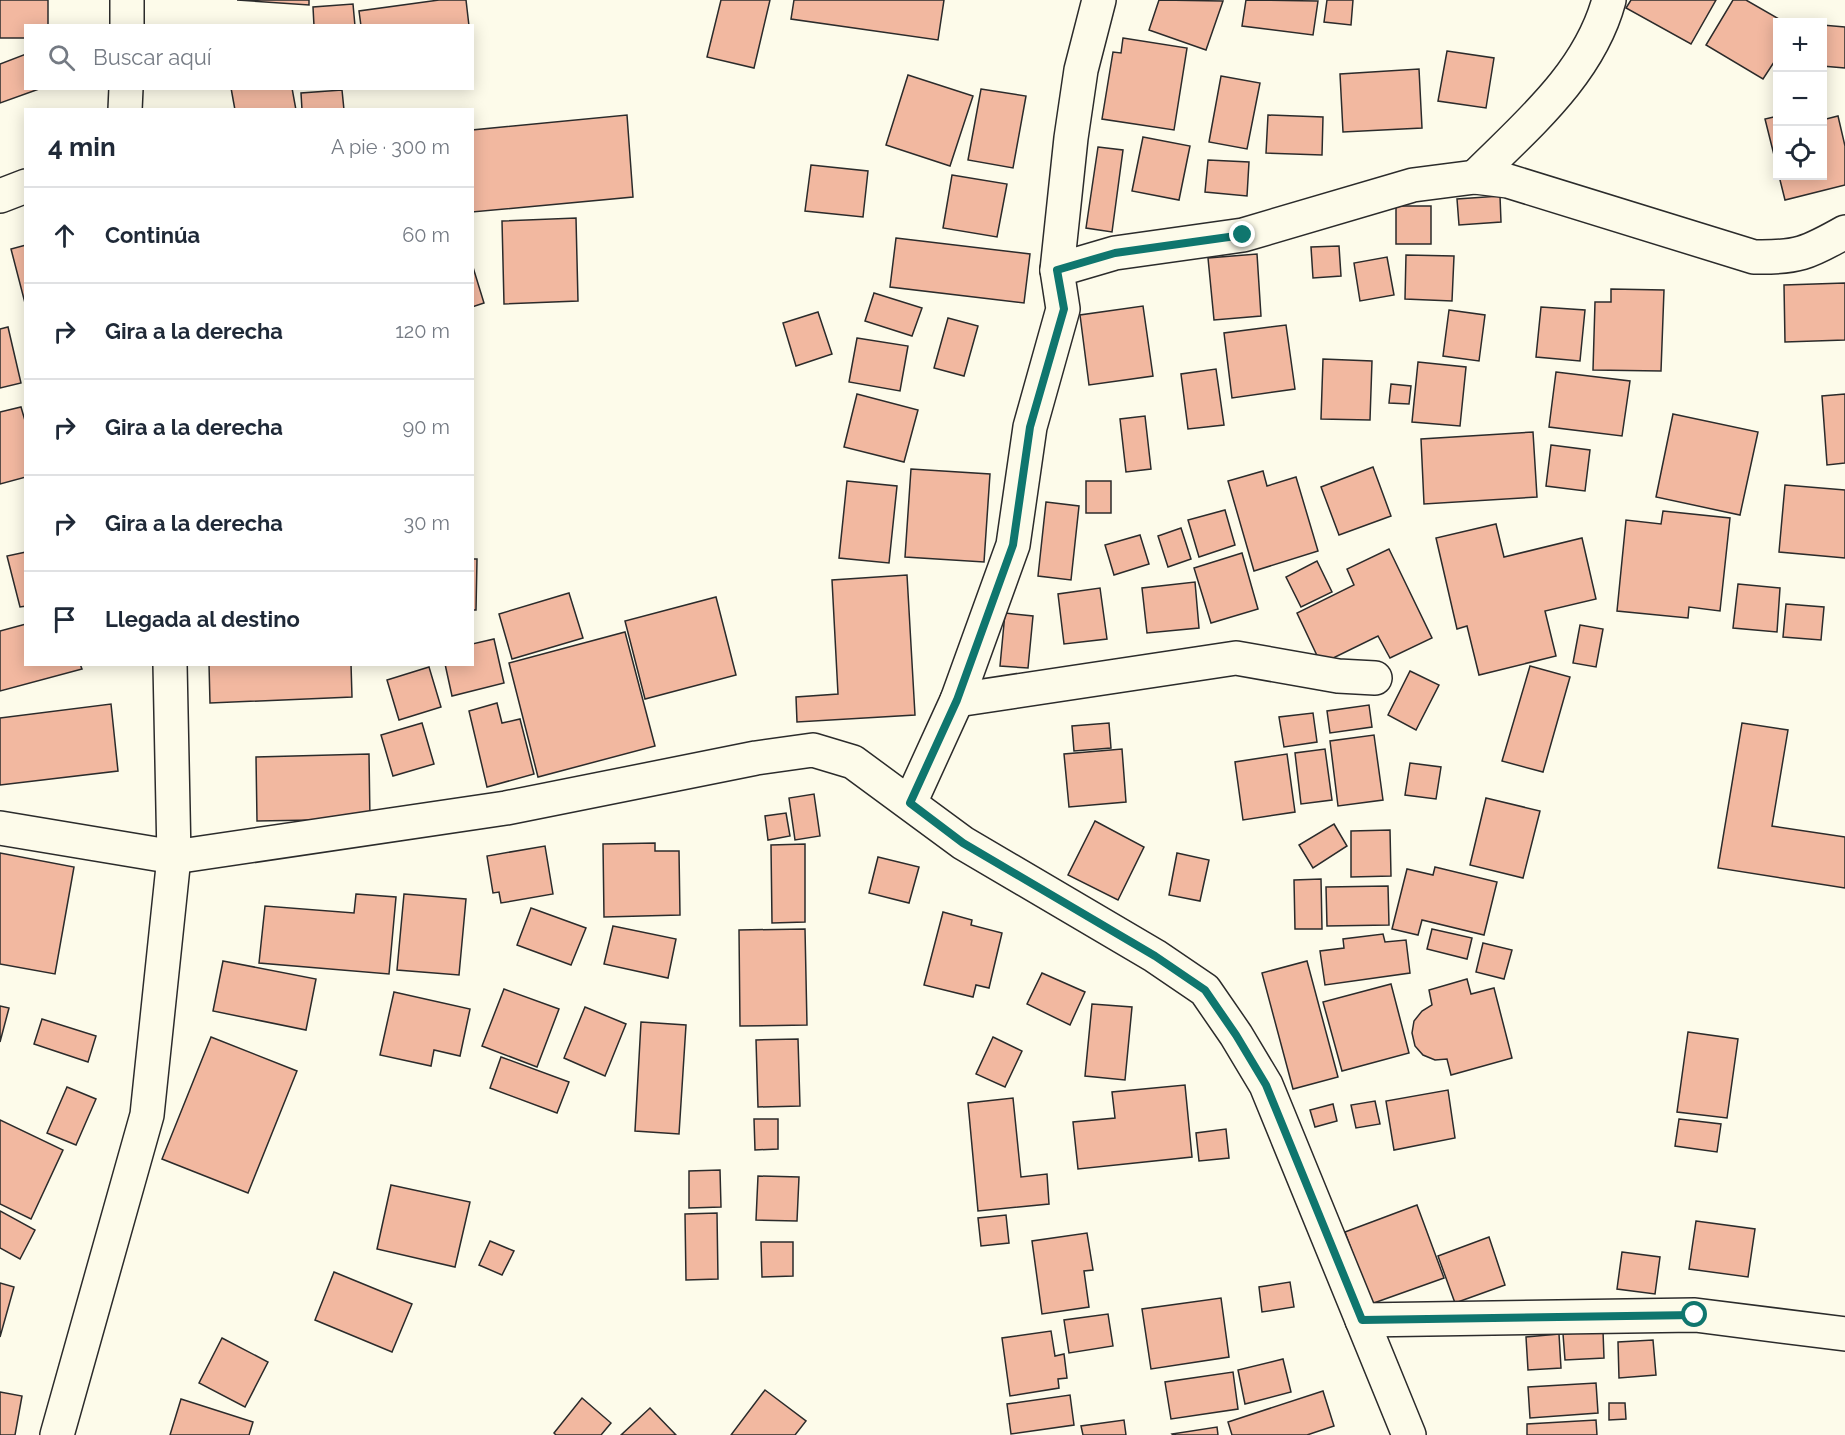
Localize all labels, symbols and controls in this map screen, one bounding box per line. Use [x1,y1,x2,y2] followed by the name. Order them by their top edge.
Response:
[1773,18,1827,180] map controls
[1773,18,1827,72] button: +
[24,24,474,90] search box
[45,41,78,74] icon: search
[93,44,212,70] text: Buscar aquí
[1773,72,1827,126] button: −
[1773,126,1827,180] button: locate
[48,132,116,162] text: 4 min
[331,135,450,159] text: A pie · 300 m
[48,219,81,252] icon: ahead
[1229,221,1255,247] route end
[105,222,200,248] text: Continúa
[402,223,450,247] text: 60 m
[48,315,81,348] icon: right
[105,318,283,344] text: Gira a la derecha
[395,319,450,343] text: 120 m
[48,411,81,444] icon: right
[105,414,283,440] text: Gira a la derecha
[403,415,450,439] text: 90 m
[48,507,81,540] icon: right
[105,510,283,536] text: Gira a la derecha
[404,511,450,535] text: 30 m
[48,603,81,636] icon: arrive
[105,606,300,632] text: Llegada al destino
[1681,1301,1707,1327] route start

